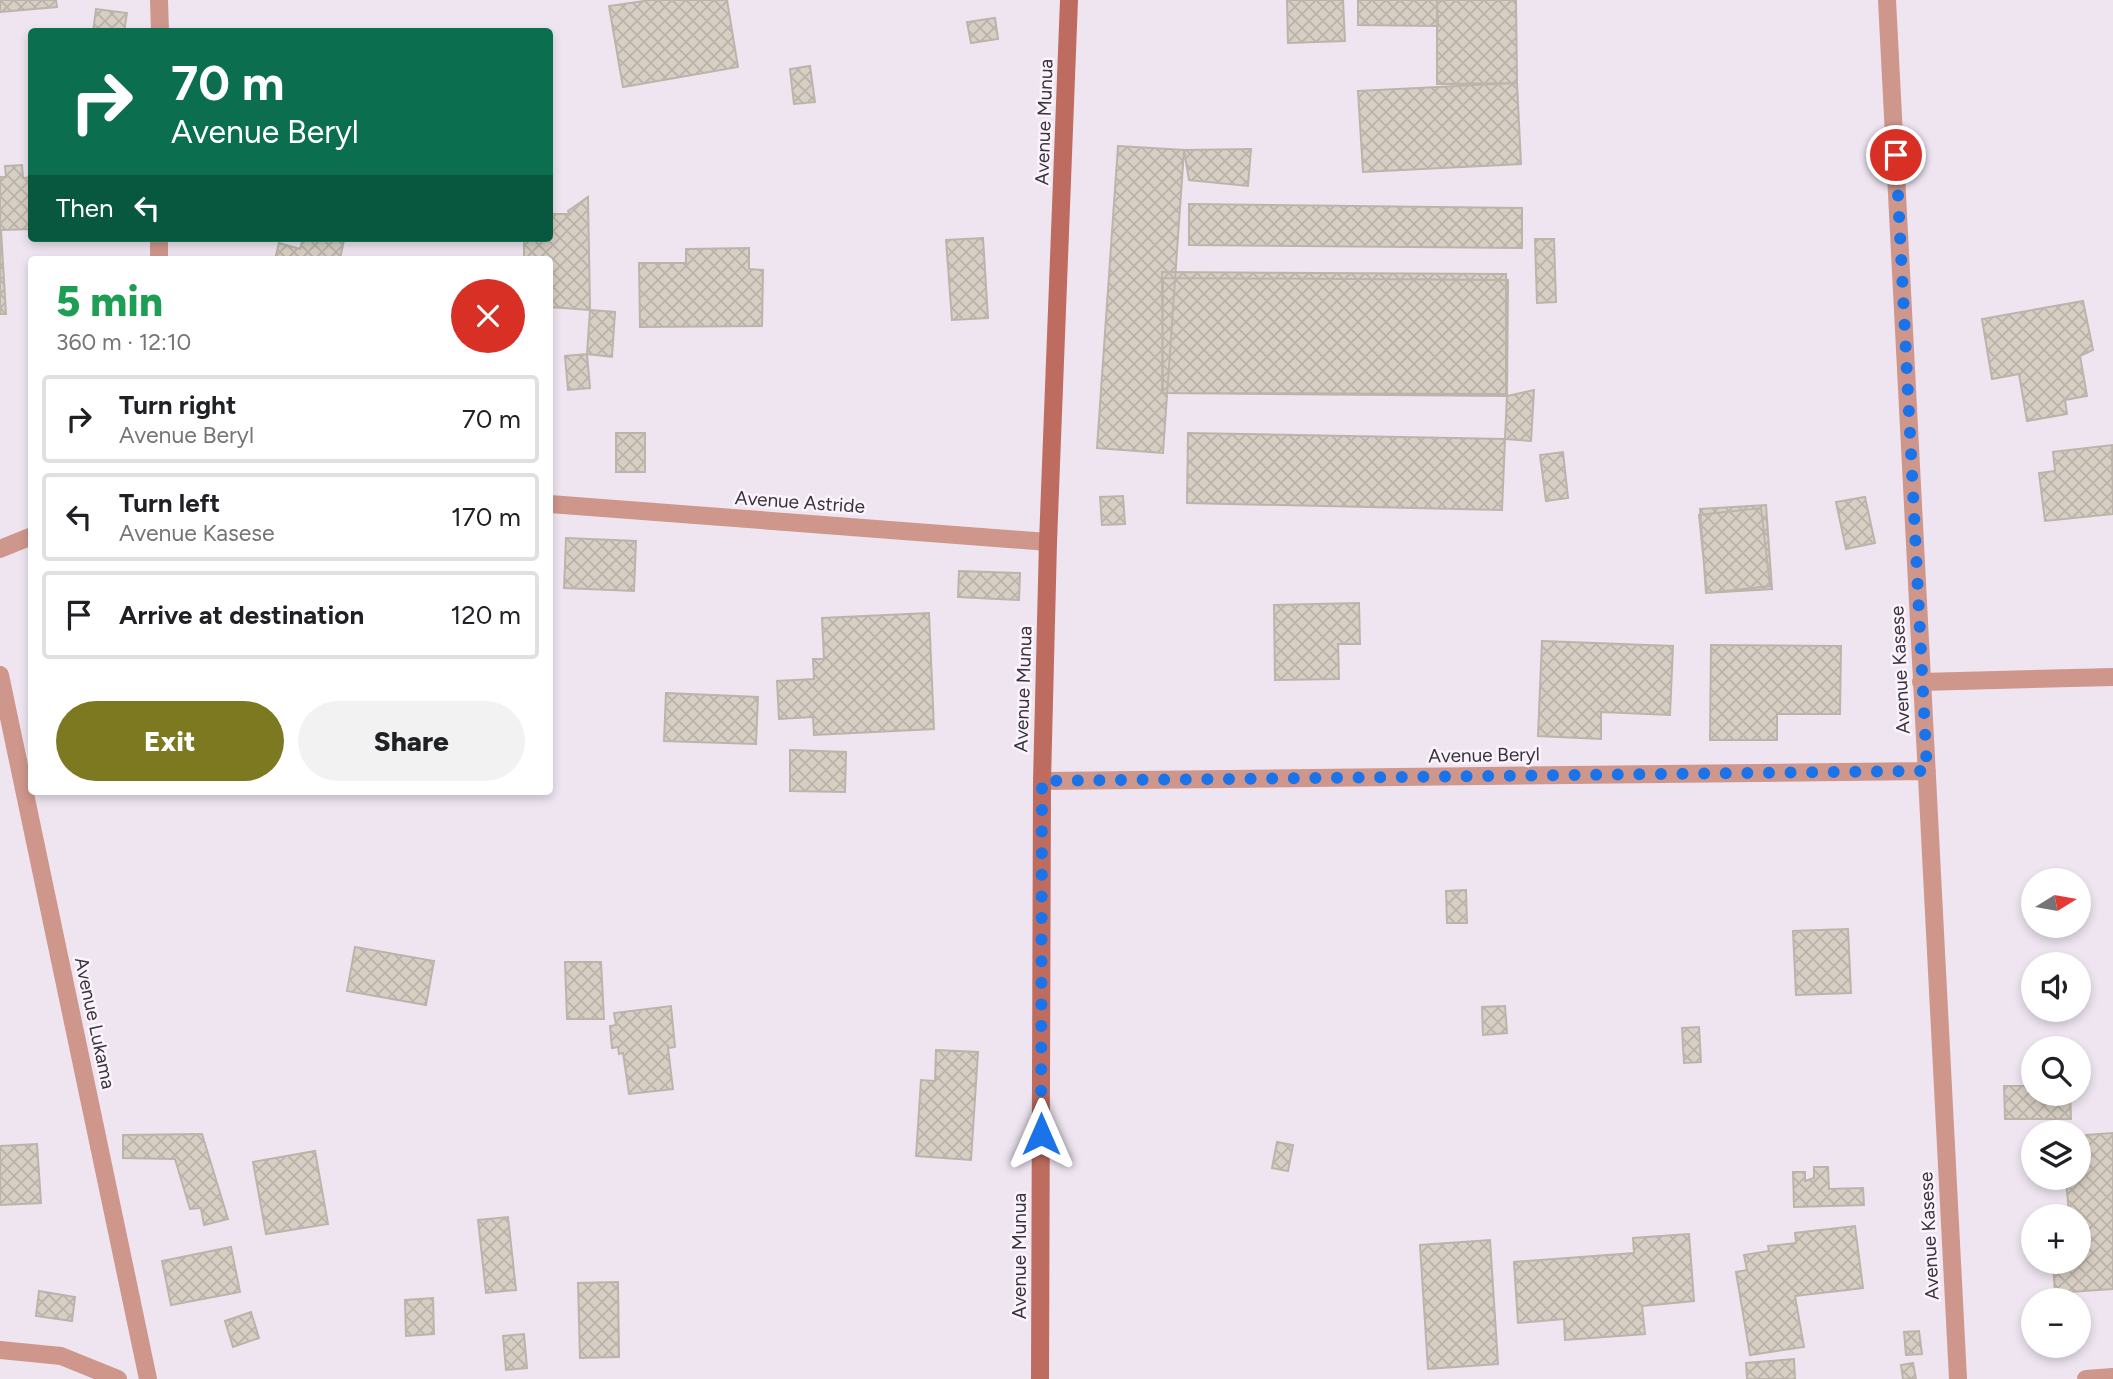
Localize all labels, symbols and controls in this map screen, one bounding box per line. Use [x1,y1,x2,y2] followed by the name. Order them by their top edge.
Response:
[171,53,284,112] text: 70 m
[56,56,147,147] icon: right
[1030,58,1058,186] street label: Avenue Munua
[171,113,359,151] text: Avenue Beryl
[1866,125,1926,185] pin
[1877,136,1915,174] icon: arrive
[128,189,166,227] icon: left
[56,192,114,224] text: Then
[56,276,163,327] text: 5 min
[451,279,525,353] button: close
[56,328,191,356] text: 360 m · 12:10
[119,389,236,421] text: Turn right
[60,400,98,438] icon: right
[462,403,521,435] text: 70 m
[119,421,254,449] text: Avenue Beryl
[734,486,866,518] street label: Avenue Astride
[119,487,220,519] text: Turn left
[60,498,98,536] icon: left
[451,501,521,533] text: 170 m
[119,519,275,547] text: Avenue Kasese
[60,596,98,634] icon: arrive
[119,599,364,631] text: Arrive at destination
[451,599,521,631] text: 120 m
[1885,605,1915,735] street label: Avenue Kasese
[1009,625,1037,753] street label: Avenue Munua
[56,701,284,781] button: Exit
[298,701,525,781] button: Share
[1428,743,1540,767] street label: Avenue Beryl
[2021,868,2091,938] north arrow
[2021,868,2091,1358] map controls
[2021,952,2091,1022] button: sound
[70,955,120,1091] street label: Avenue Lukama
[2021,1036,2091,1106] button: search
[1004,1097,1078,1171] position arrow
[2021,1120,2091,1190] button: layers
[1914,1171,1944,1301] street label: Avenue Kasese
[1008,1193,1031,1319] street label: Avenue Munua
[2021,1204,2091,1274] button: +
[2021,1288,2091,1358] button: −

